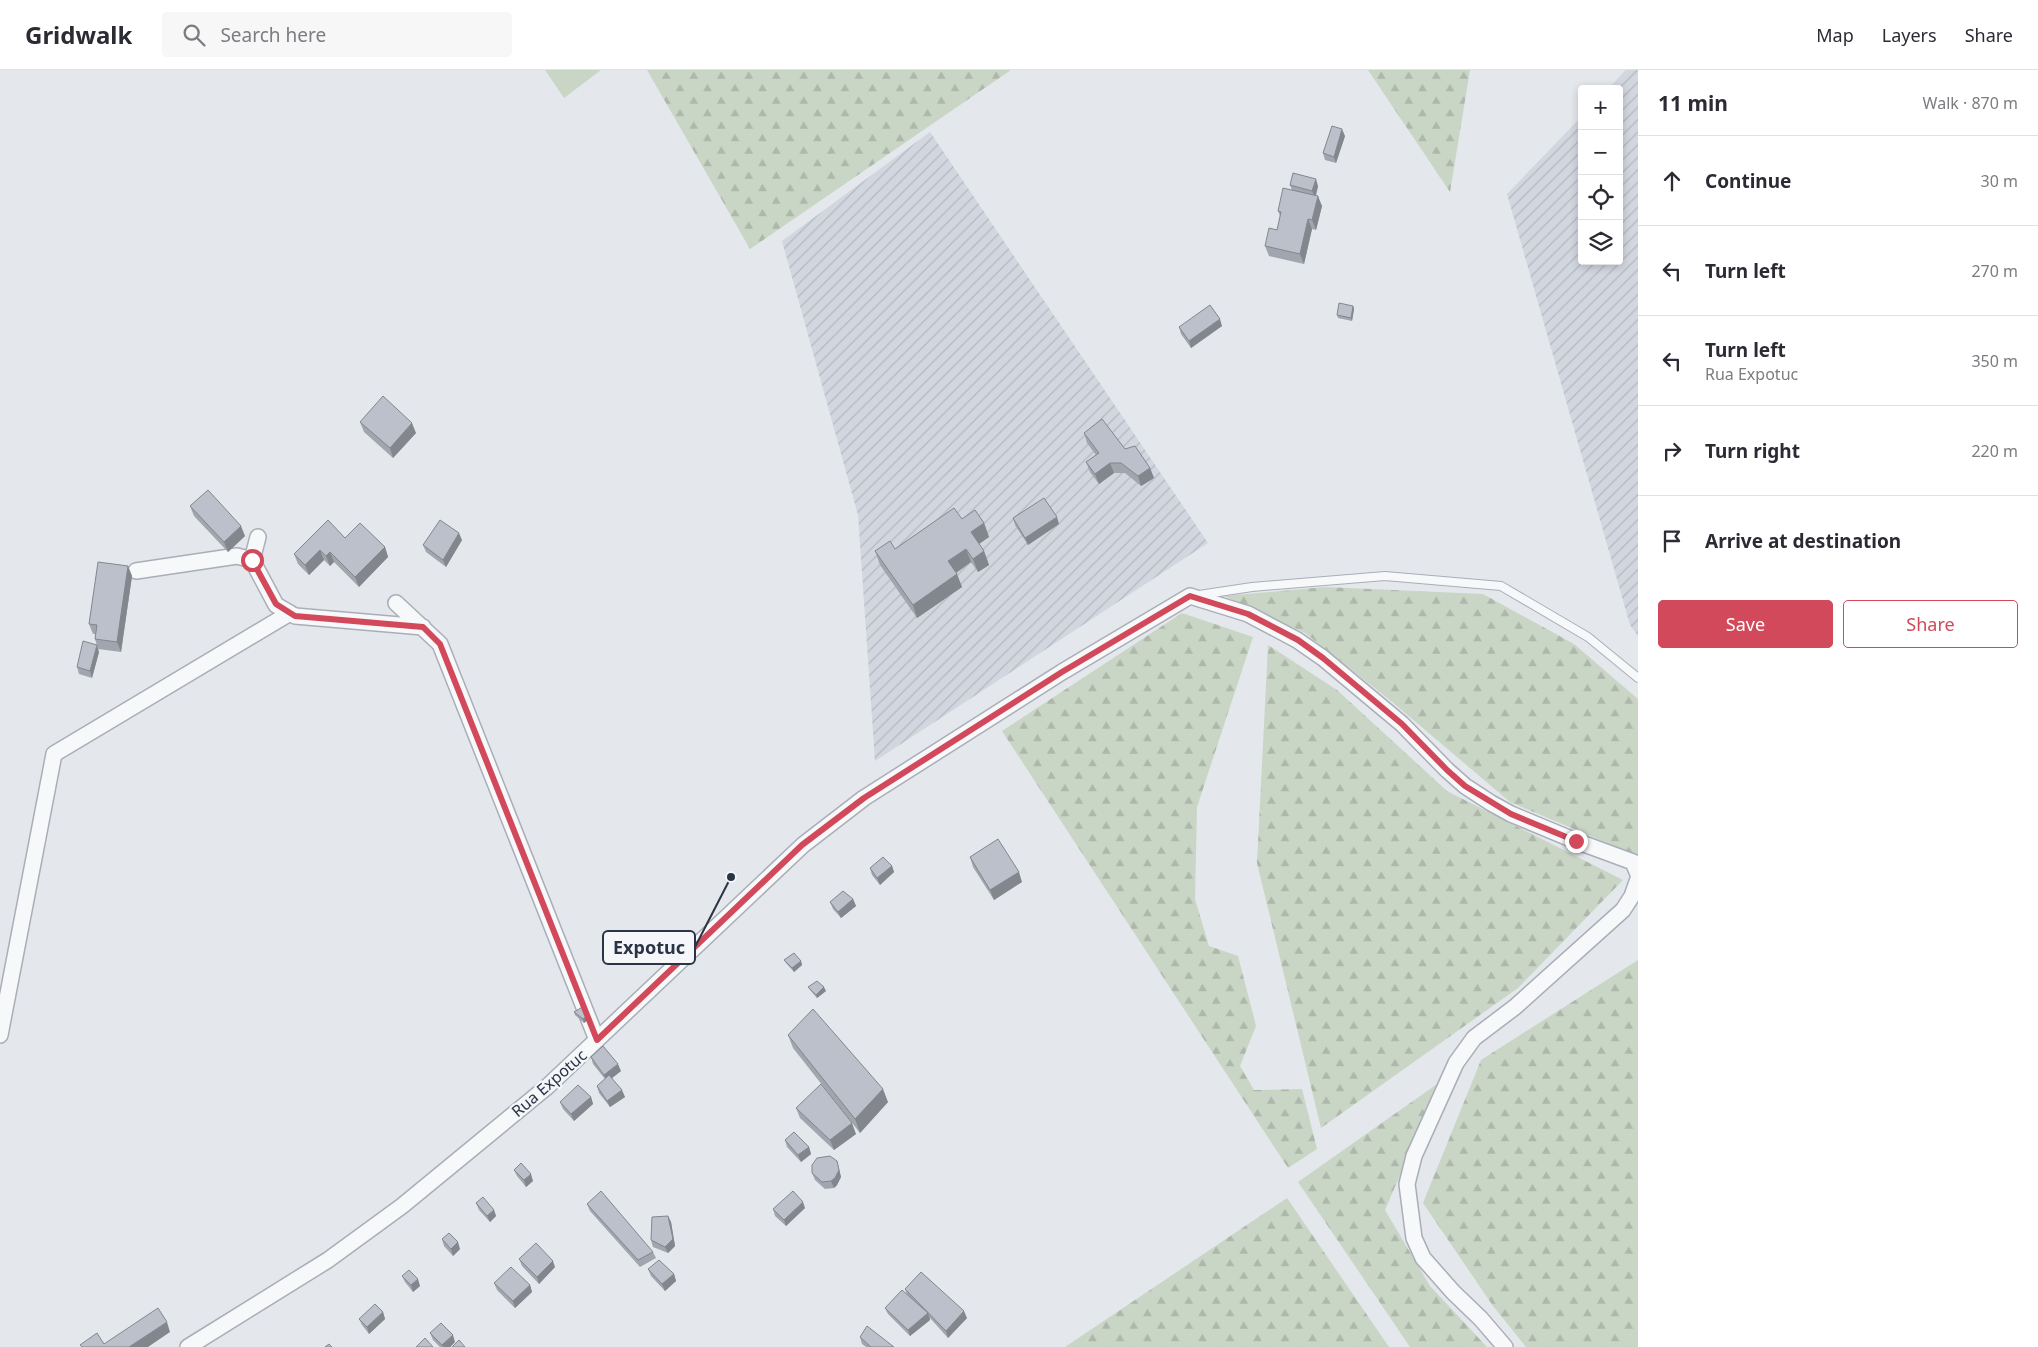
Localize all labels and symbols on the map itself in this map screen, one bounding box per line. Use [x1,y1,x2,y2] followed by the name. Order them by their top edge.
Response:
[241,549,264,572] route start
[1565,830,1588,853] route end
[603,931,695,964] callout: Expotuc
[613,935,685,959] text: Expotuc
[507,1044,592,1122] street label: Rua Expotuc

